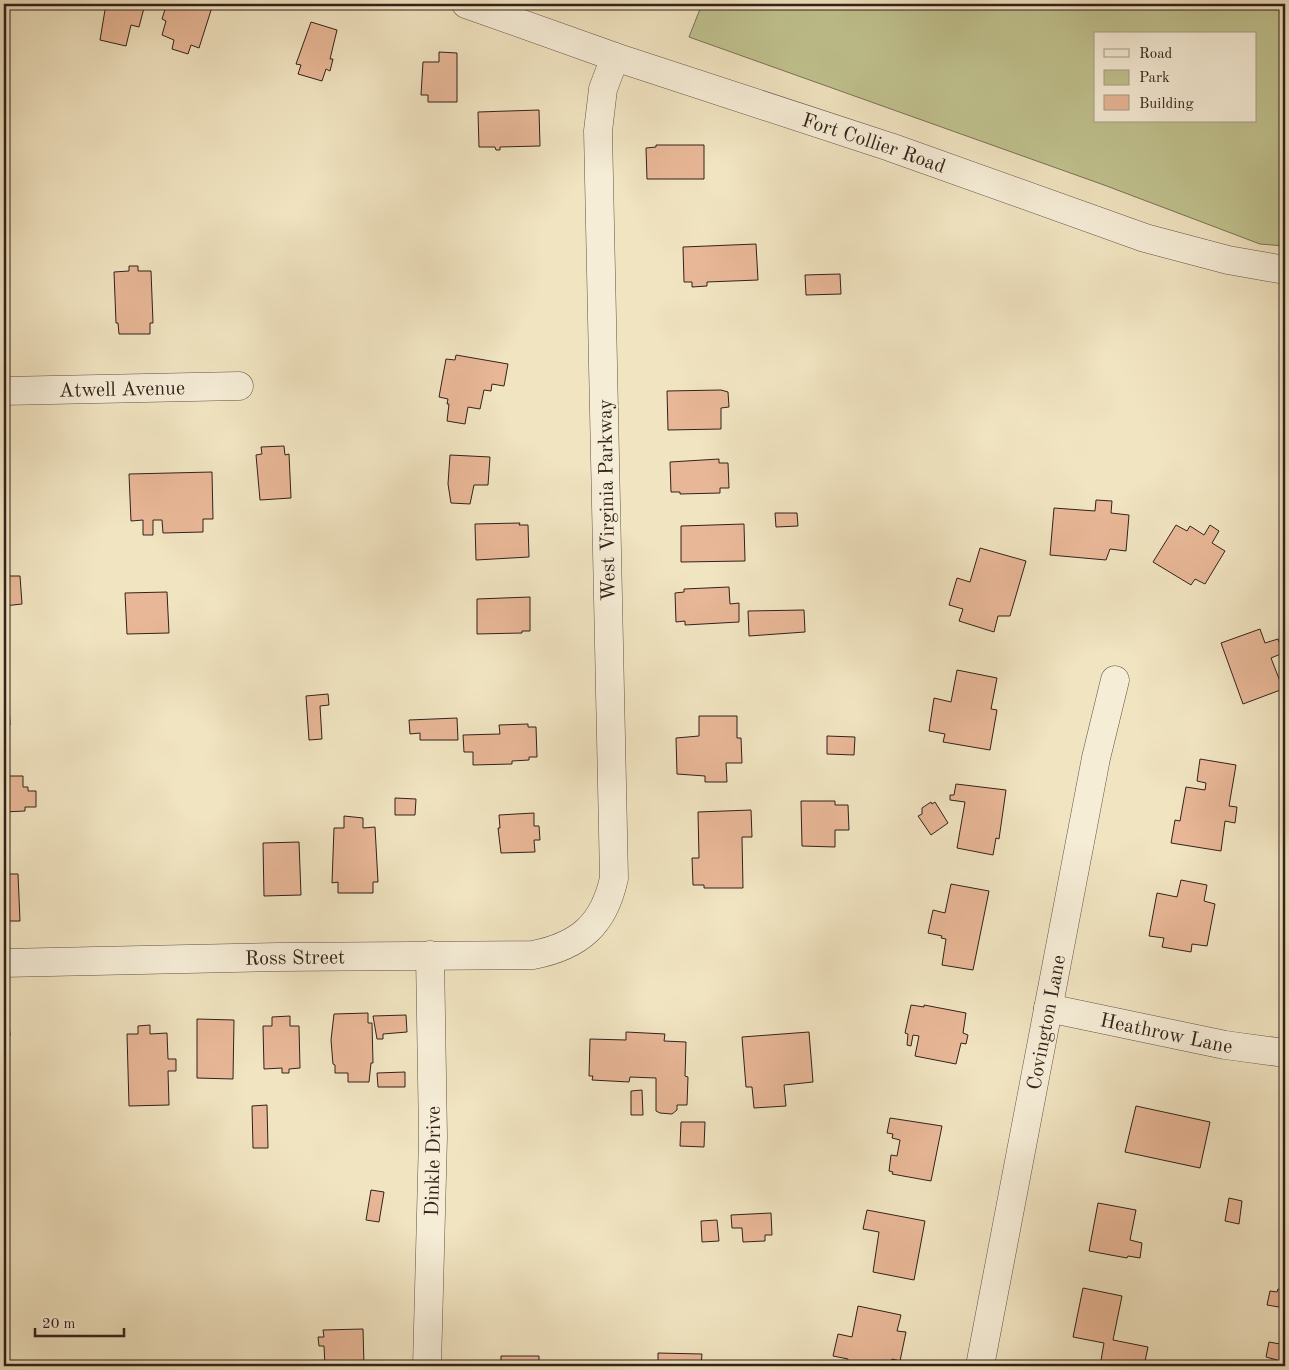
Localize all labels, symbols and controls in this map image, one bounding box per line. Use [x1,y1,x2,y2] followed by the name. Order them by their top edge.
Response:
[1094,32,1256,122] legend
[1139,47,1173,62] text: Road
[1139,71,1170,86] text: Park
[1139,97,1194,112] text: Building
[799,111,948,178] street label: Fort Collier Road
[59,379,185,402] street label: Atwell Avenue
[596,398,620,601] street label: West Virginia Parkway
[245,948,345,970] street label: Ross Street
[1025,954,1070,1092] street label: Covington Lane
[1098,1011,1234,1058] street label: Heathrow Lane
[423,1106,445,1217] street label: Dinkle Drive
[35,1305,124,1337] scale bar
[42,1317,76,1332] text: 20 m

